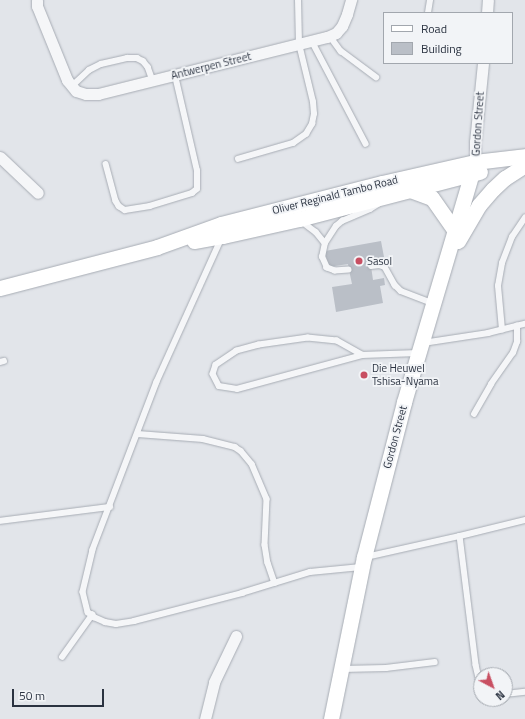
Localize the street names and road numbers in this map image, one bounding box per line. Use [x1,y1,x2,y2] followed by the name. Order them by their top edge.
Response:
[170,50,252,82] street label: Antwerpen Street
[469,91,487,157] street label: Gordon Street
[271,173,399,217] street label: Oliver Reginald Tambo Road
[380,404,410,470] street label: Gordon Street

